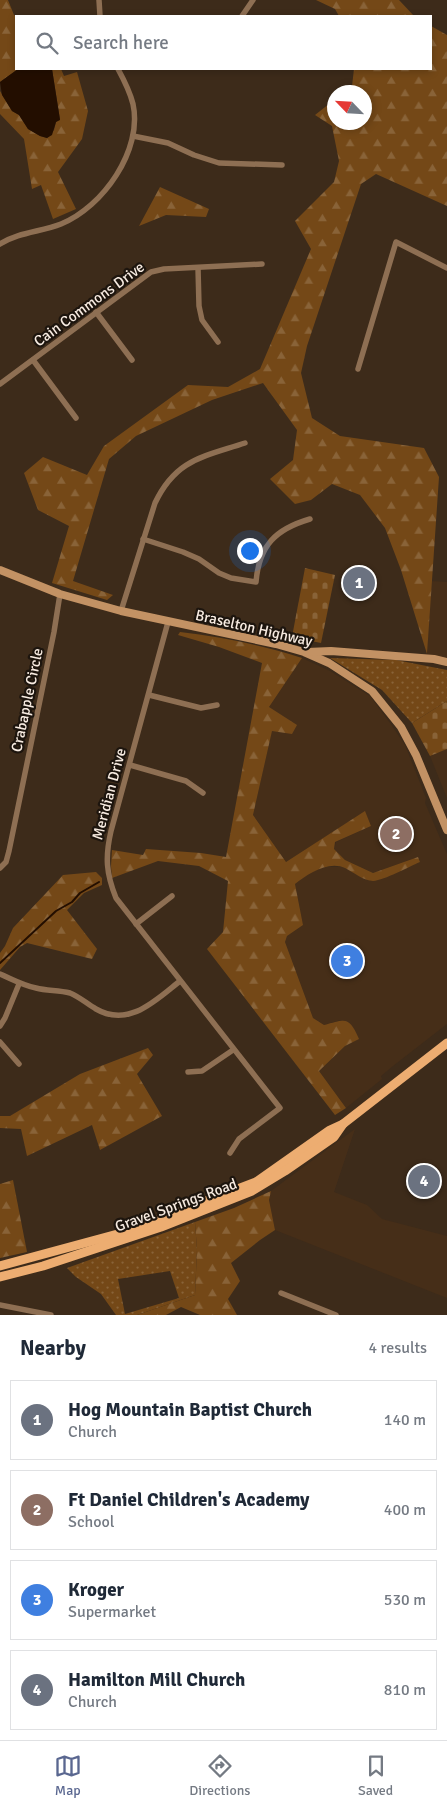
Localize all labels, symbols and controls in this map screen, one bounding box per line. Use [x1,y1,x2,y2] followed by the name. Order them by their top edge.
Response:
[15,15,432,70] search box
[33,29,61,57] icon: search
[73,31,169,55] text: Search here
[327,85,372,130] north arrow
[30,258,148,350] street label: Cain Commons Drive
[237,538,263,564] your location
[343,564,375,602] pin: 1
[194,606,314,650] street label: Braselton Highway
[7,646,47,754] street label: Crabapple Circle
[88,746,130,842] street label: Meridian Drive
[380,815,412,853] pin: 2
[331,942,363,980] pin: 3
[408,1162,440,1200] pin: 4
[113,1175,239,1235] street label: Gravel Springs Road
[20,1335,86,1361] text: Nearby
[368,1338,427,1358] text: 4 results
[68,1398,312,1422] text: Hog Mountain Baptist Church
[33,1410,41,1430] text: 1
[384,1410,426,1430] text: 140 m
[68,1422,117,1442] text: Church
[68,1488,310,1512] text: Ft Daniel Children's Academy
[33,1500,41,1520] text: 2
[384,1500,426,1520] text: 400 m
[68,1512,114,1532] text: School
[68,1578,124,1602] text: Kroger
[33,1590,41,1610] text: 3
[384,1590,426,1610] text: 530 m
[68,1602,156,1622] text: Supermarket
[68,1668,245,1692] text: Hamilton Mill Church
[33,1680,41,1700] text: 4
[384,1680,426,1700] text: 810 m
[68,1692,117,1712] text: Church
[54,1752,82,1799] tab: Map
[189,1752,250,1799] tab: Directions
[358,1752,393,1799] tab: Saved

